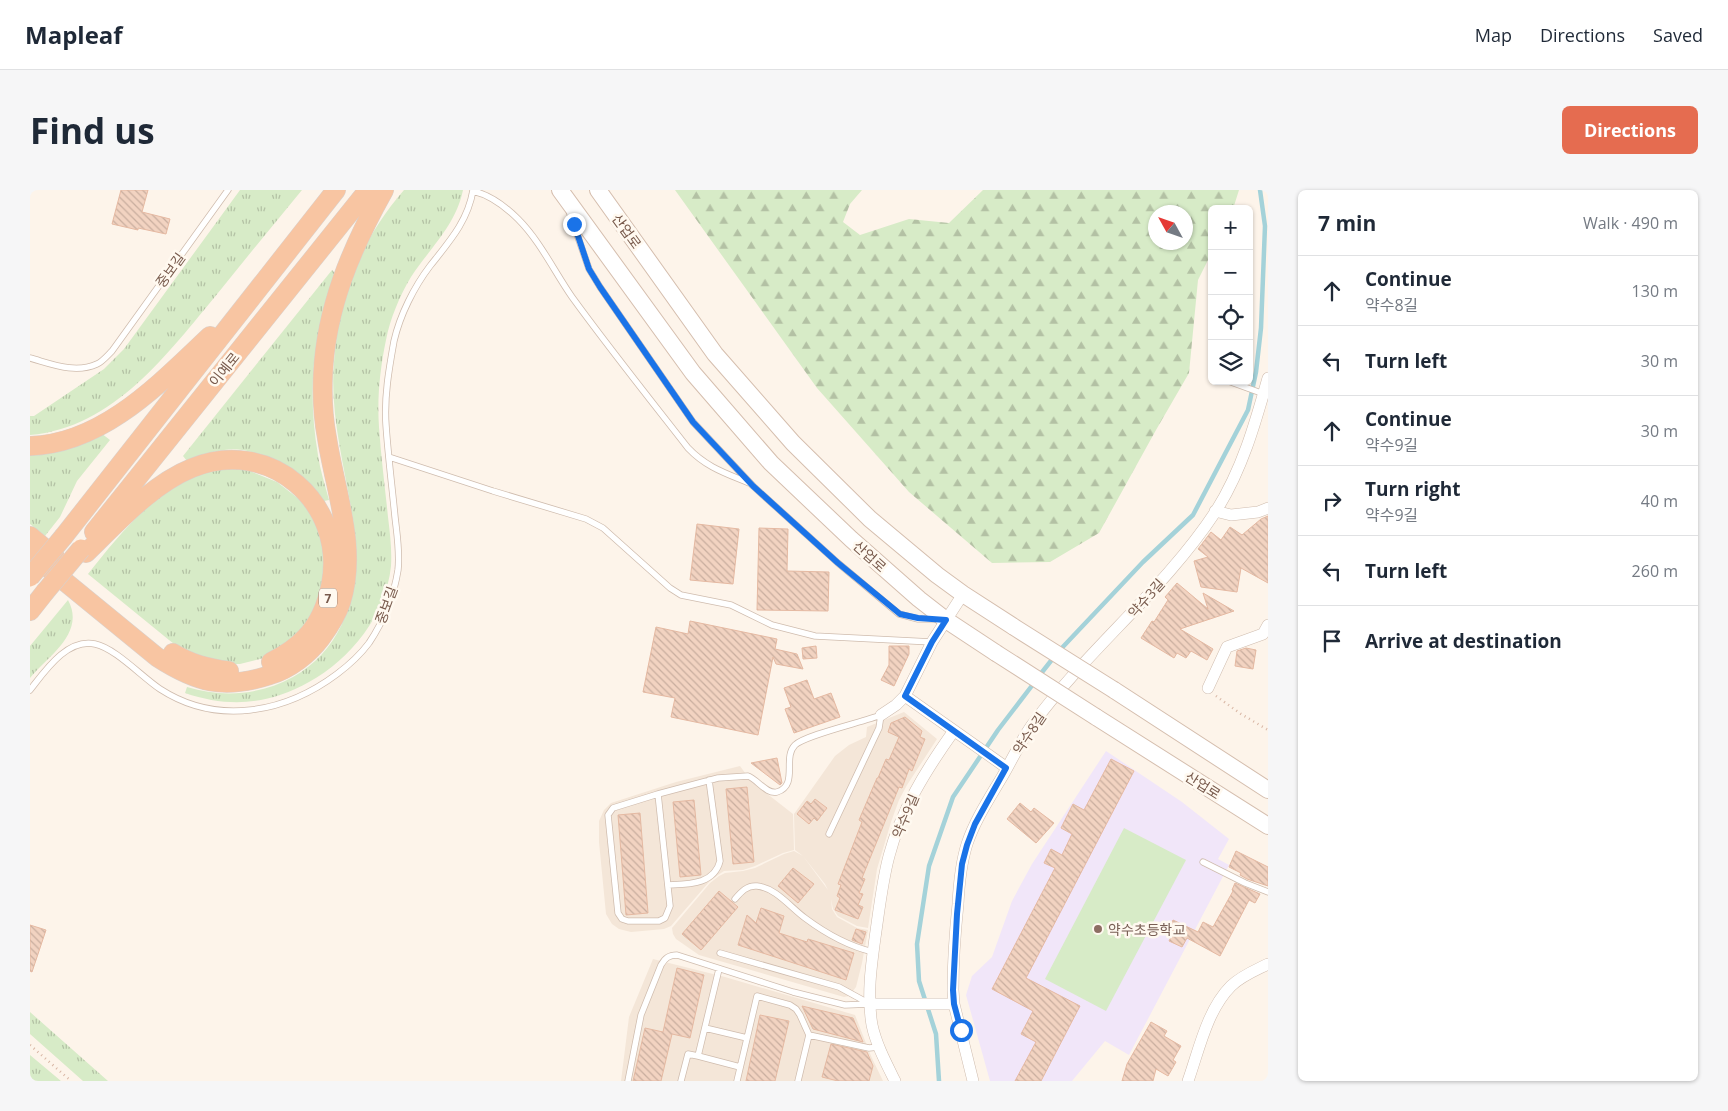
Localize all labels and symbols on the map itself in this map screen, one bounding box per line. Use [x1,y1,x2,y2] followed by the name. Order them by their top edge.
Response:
[1148,205,1193,250] north arrow
[608,210,646,252] street label: 산업로
[563,213,586,236] route end
[151,249,189,291] street label: 중보길
[204,348,244,390] street label: 이예로
[849,536,891,576] street label: 산업로
[1123,574,1169,622] street label: 약수3길
[370,584,402,626] street label: 중보길
[319,588,337,608] road number: 7
[1008,708,1050,758] street label: 약수8길
[1182,767,1225,803] street label: 산업로
[887,791,923,841] street label: 약수9길
[1108,920,1185,939] place label: 약수초등학교
[1092,923,1104,935] marker: 약수초등학교
[950,1019,973,1042] route start

